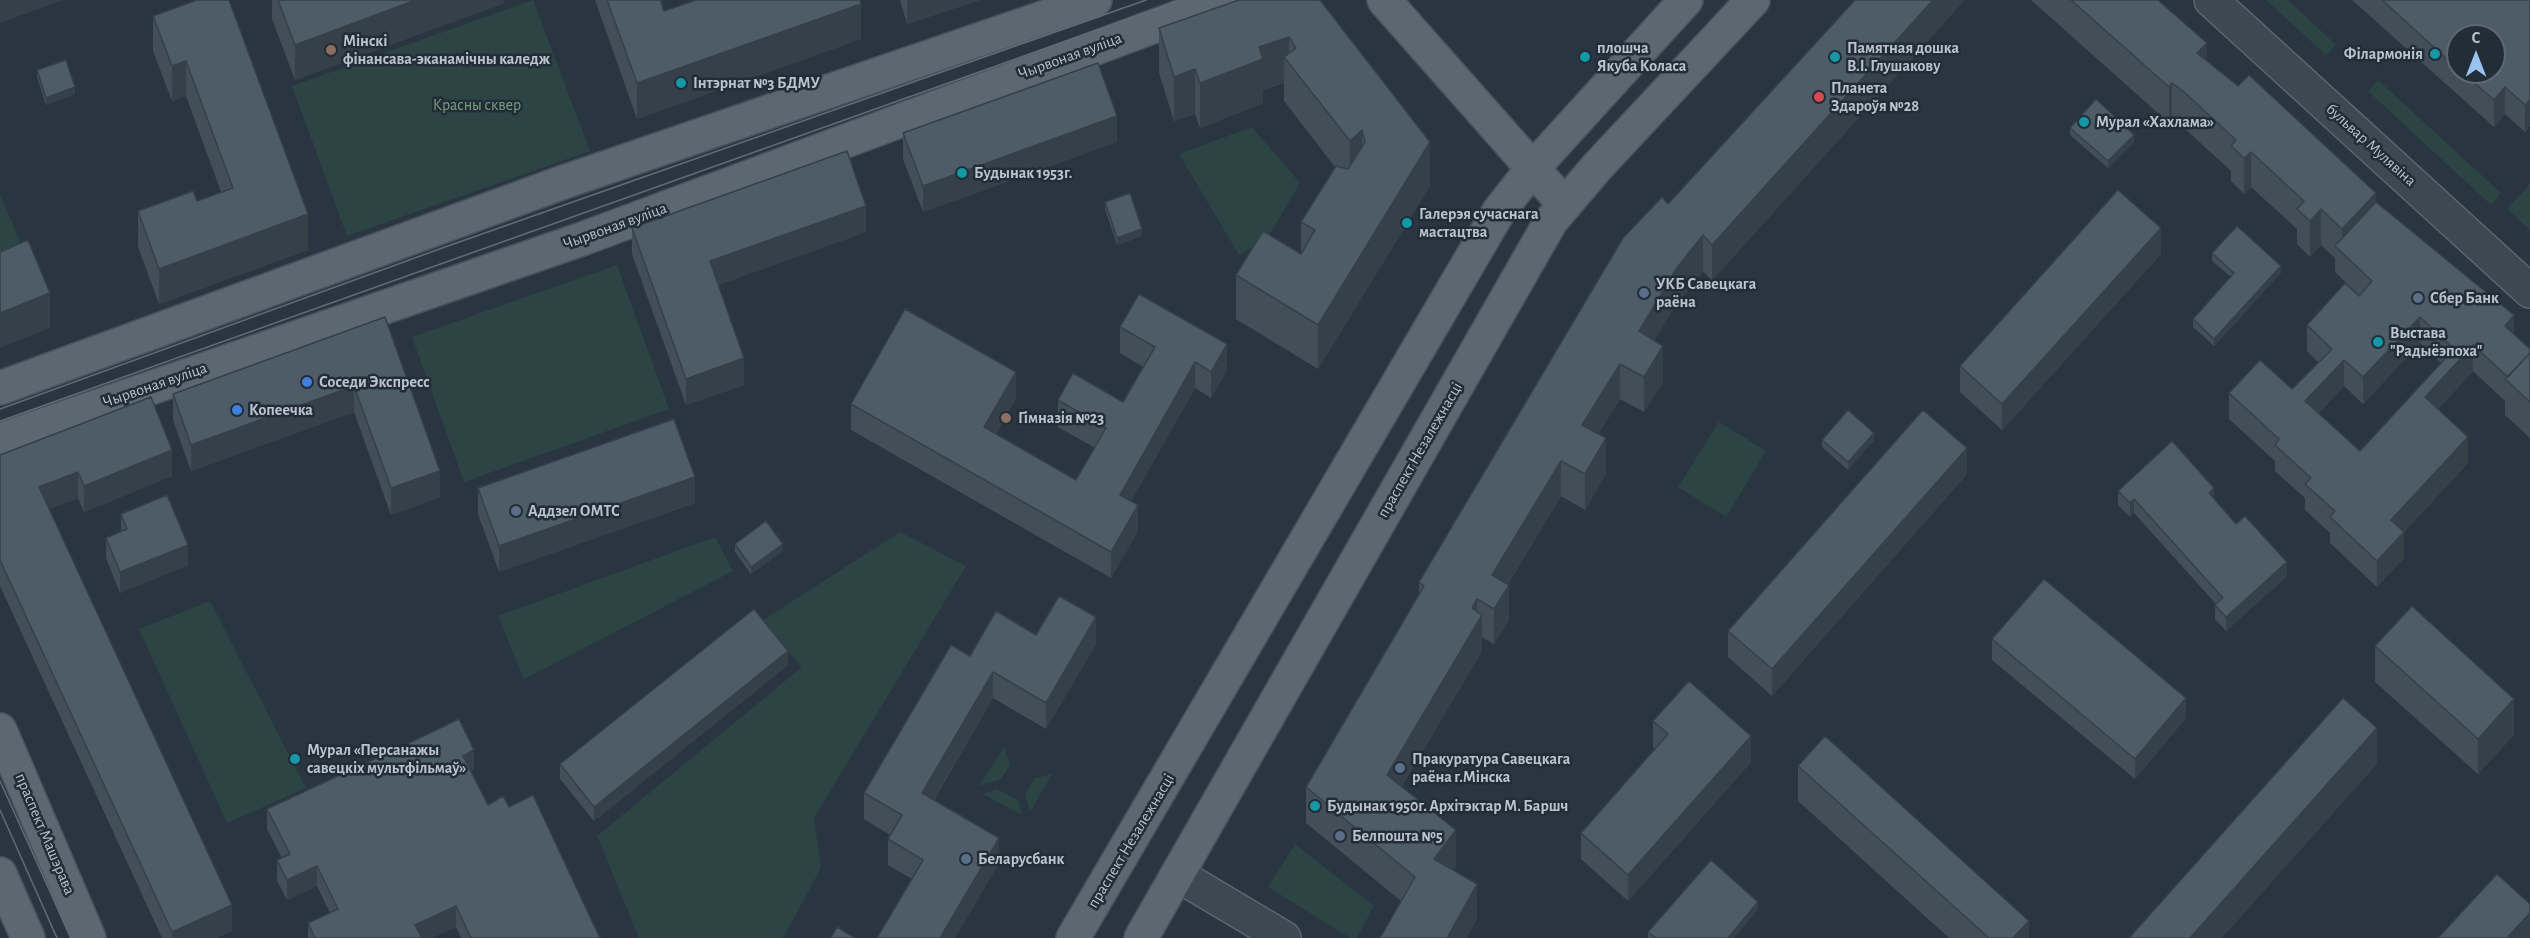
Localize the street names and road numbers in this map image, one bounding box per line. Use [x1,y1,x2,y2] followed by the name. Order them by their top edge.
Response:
[1016,28,1124,84] street label: Чырвоная вуліца
[2322,100,2420,190] street label: бульвар Мулявіна
[561,198,669,254] street label: Чырвоная вуліца
[100,358,210,412] street label: Чырвоная вуліца
[1373,379,1467,521] street label: праспект Незалежнасці
[11,770,79,898] street label: праспект Машэрава
[1083,770,1179,912] street label: праспект Незалежнасці

